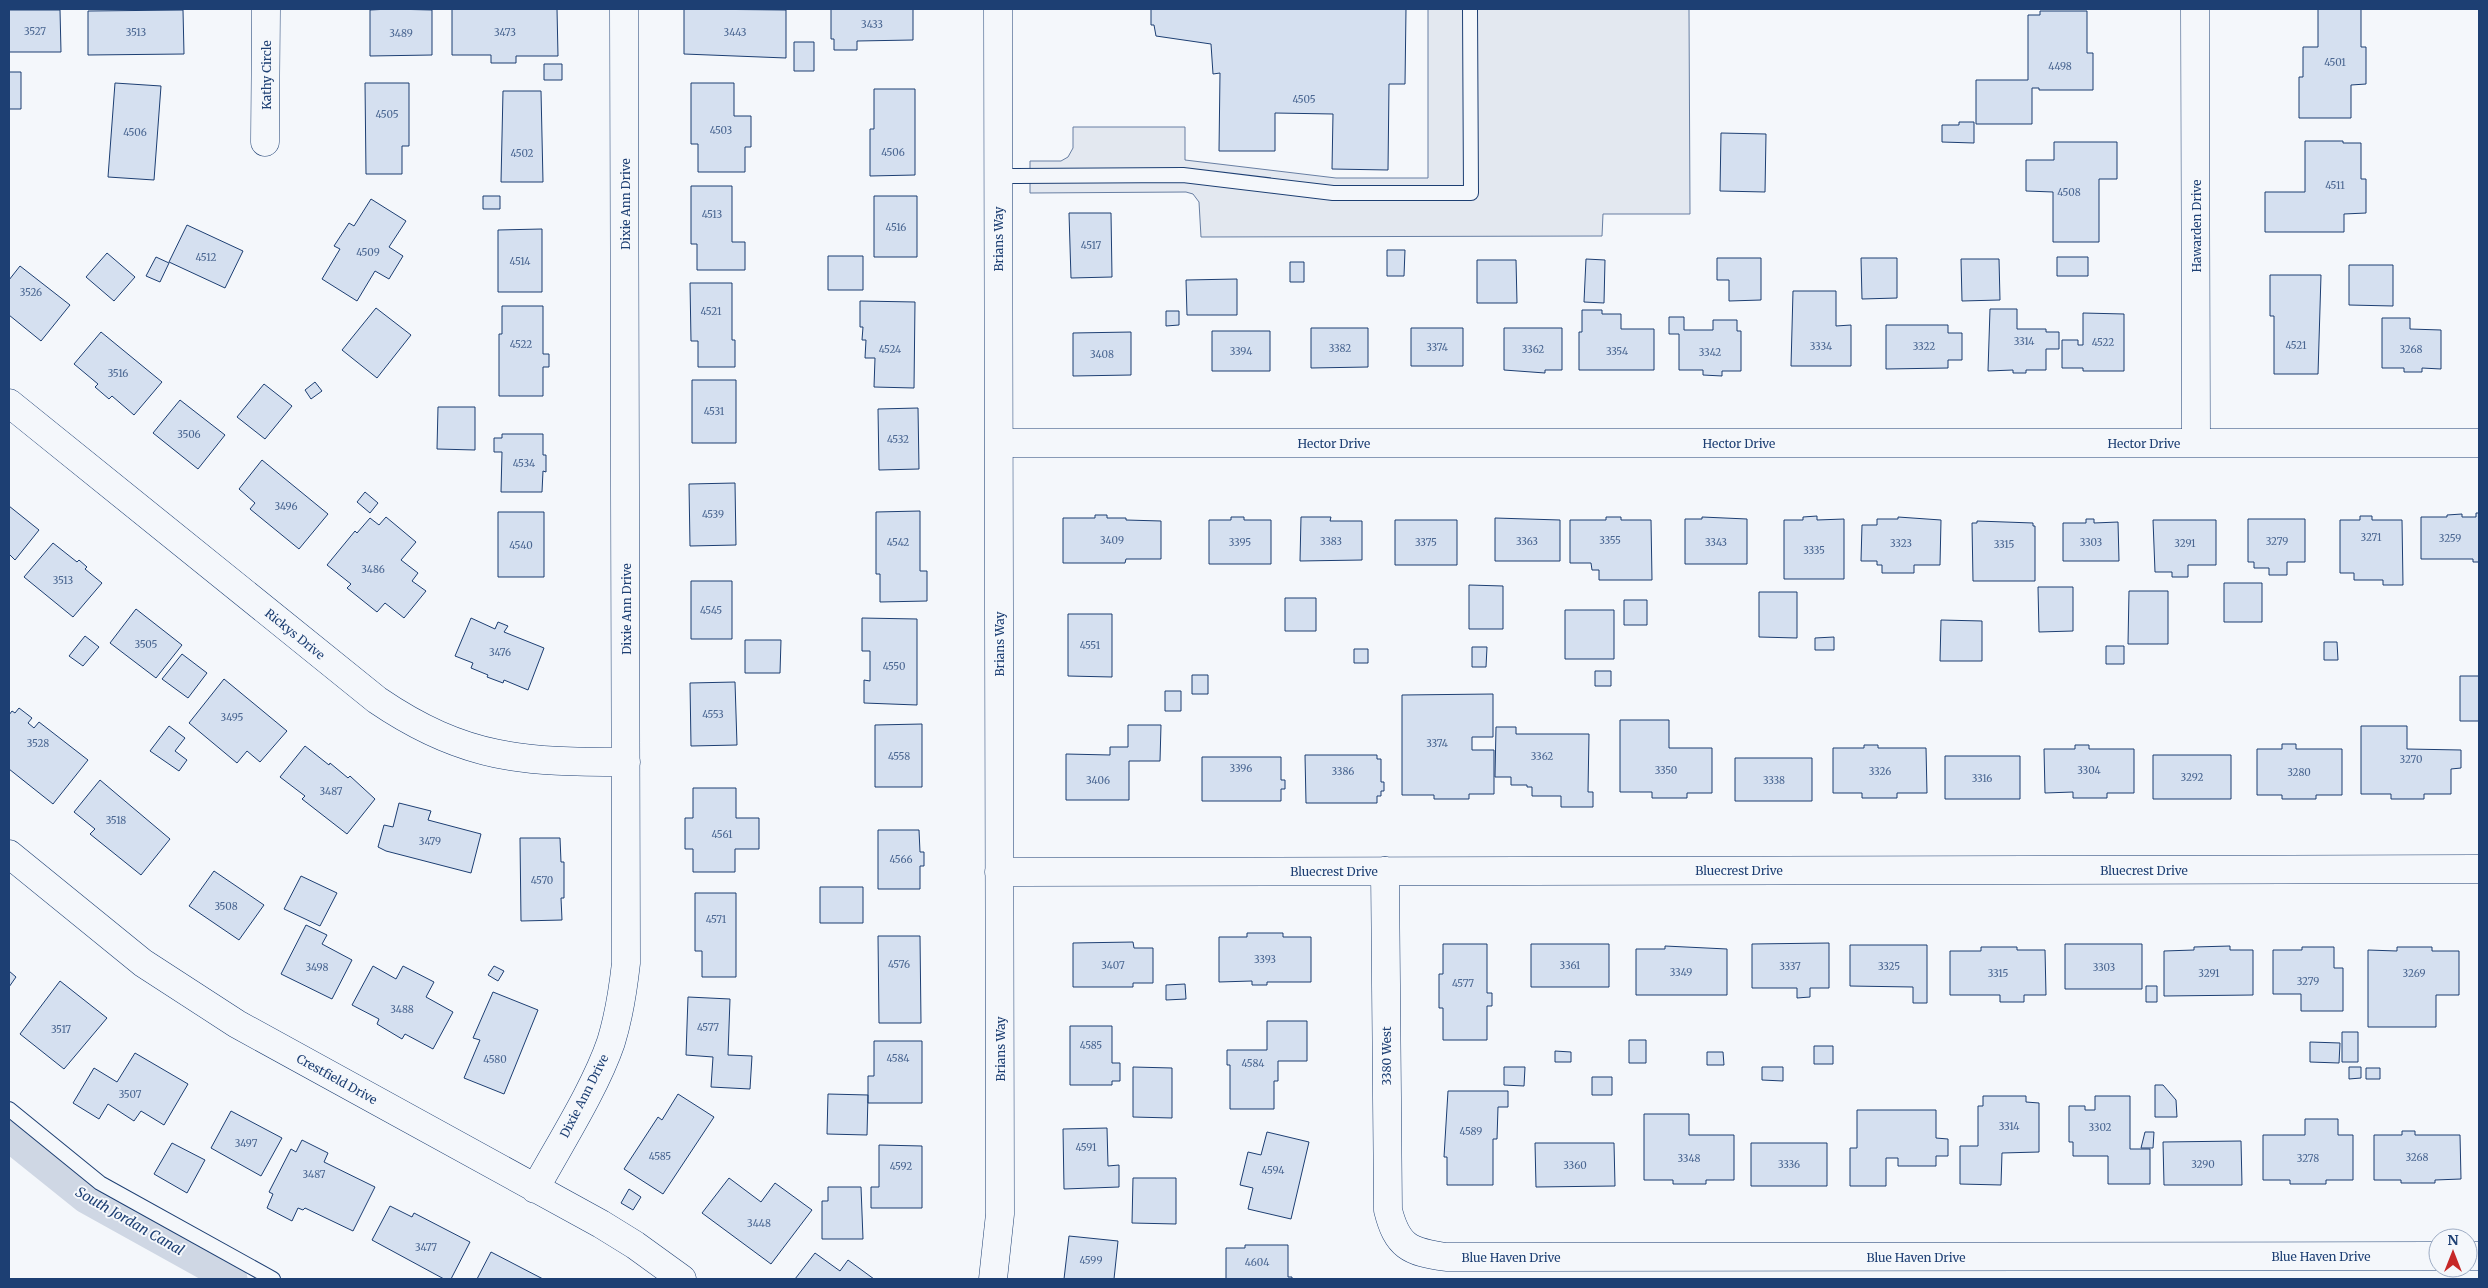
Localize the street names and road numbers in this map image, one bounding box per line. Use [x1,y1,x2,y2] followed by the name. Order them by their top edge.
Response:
[259,40,274,110] street label: Kathy Circle
[618,158,633,250] street label: Dixie Ann Drive
[2189,179,2204,273] street label: Hawarden Drive
[991,206,1006,272] street label: Brians Way
[1298,436,1370,451] street label: Hector Drive
[1703,436,1775,451] street label: Hector Drive
[2108,436,2180,451] street label: Hector Drive
[619,563,634,655] street label: Dixie Ann Drive
[262,605,328,663] street label: Rickys Drive
[992,611,1007,677] street label: Brians Way
[1695,863,1783,878] street label: Bluecrest Drive
[2100,863,2188,878] street label: Bluecrest Drive
[1290,864,1378,879] street label: Bluecrest Drive
[993,1016,1008,1082] street label: Brians Way
[1379,1026,1394,1086] street label: 3380 West
[294,1051,380,1107] street label: Crestfield Drive
[557,1052,611,1140] street label: Dixie Ann Drive
[2272,1249,2370,1264] street label: Blue Haven Drive
[1462,1250,1560,1265] street label: Blue Haven Drive
[1867,1250,1965,1265] street label: Blue Haven Drive

